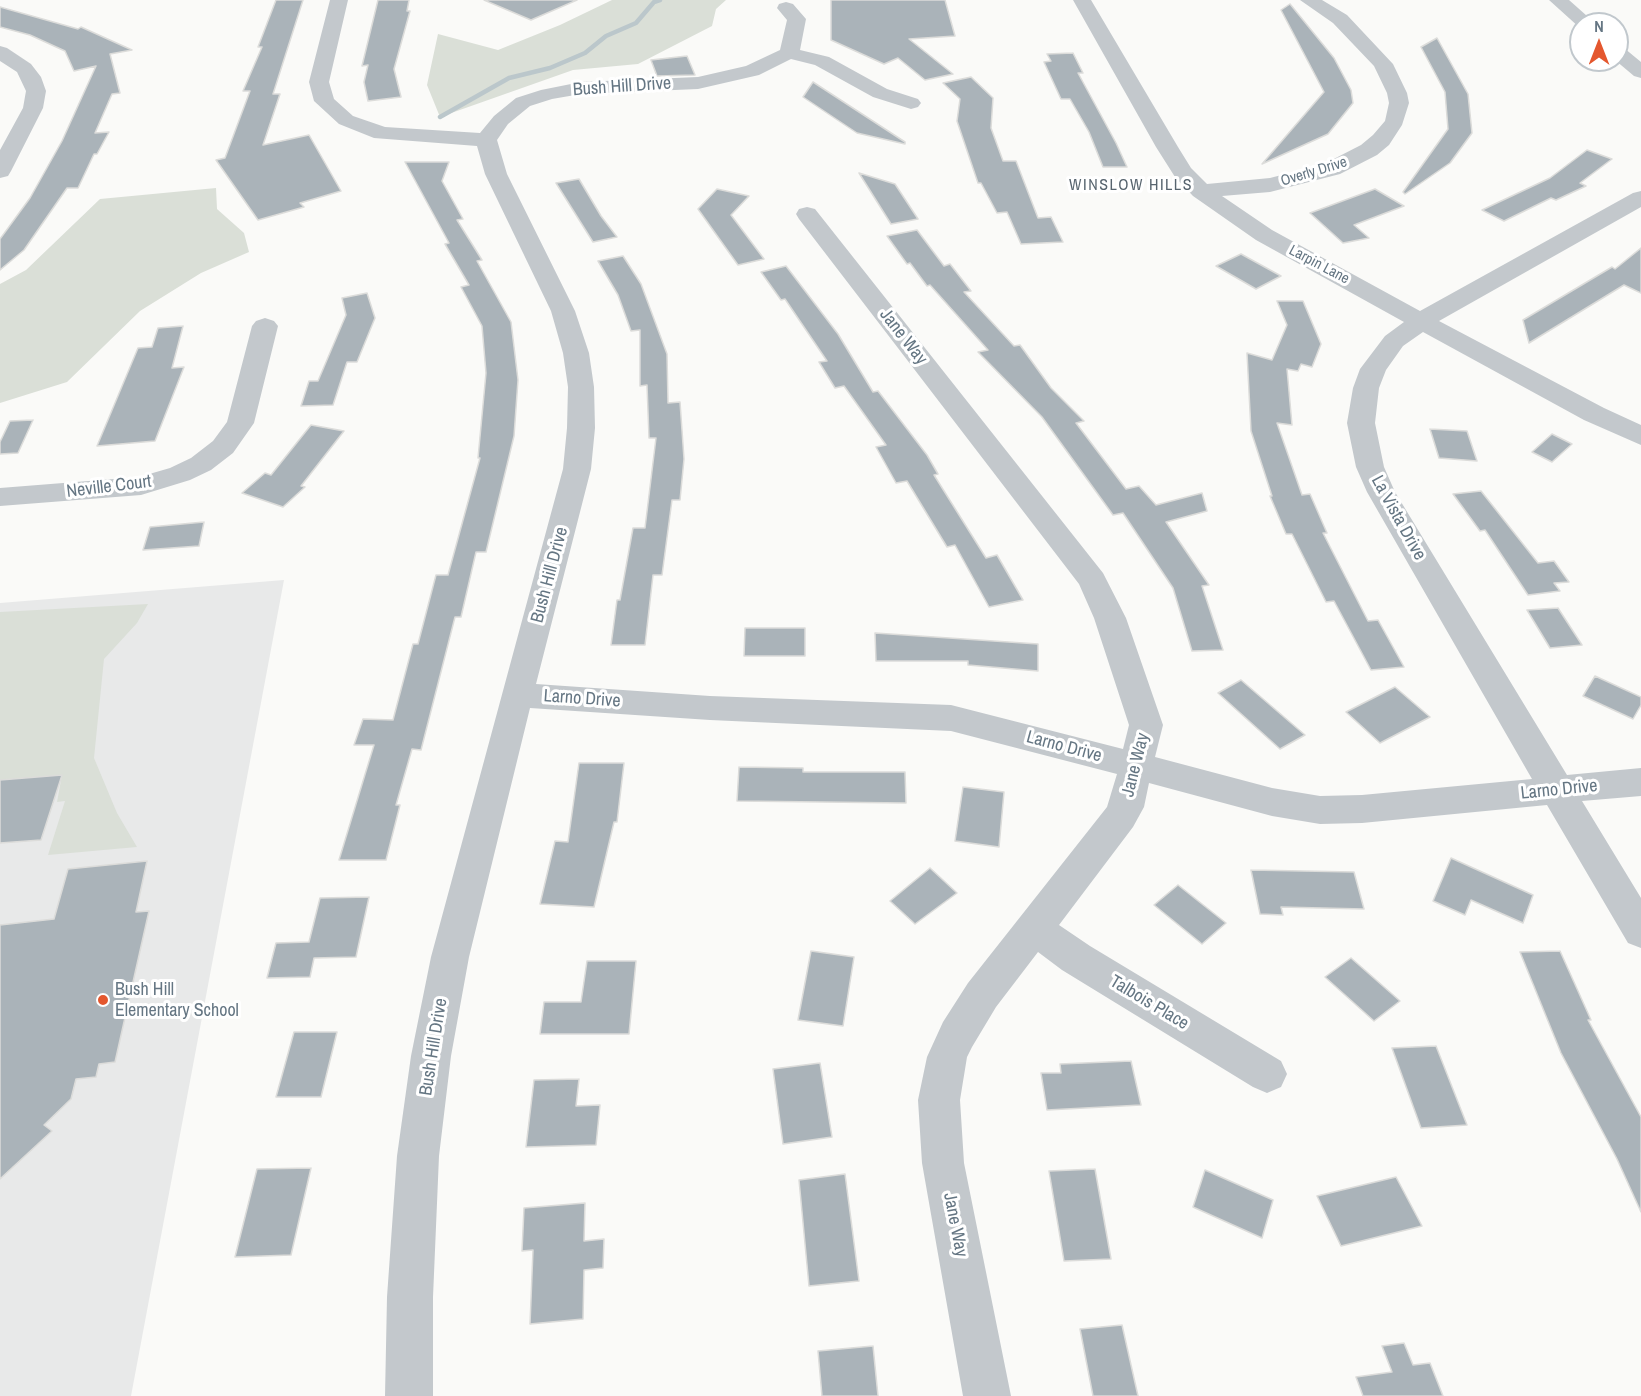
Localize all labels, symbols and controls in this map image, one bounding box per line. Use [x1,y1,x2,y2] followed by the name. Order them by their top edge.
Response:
[1569,12,1629,72] north arrow
[1594,15,1604,37] text: N
[572,73,672,101] street label: Bush Hill Drive
[1279,153,1349,191] street label: Overly Drive
[1069,176,1193,196] district label: WINSLOW HILLS
[1286,242,1352,288] street label: Larpin Lane
[874,305,932,369] street label: Jane Way
[65,471,153,503] street label: Neville Court
[1366,472,1430,564] street label: La Vista Drive
[527,525,573,625] street label: Bush Hill Drive
[543,686,621,712] street label: Larno Drive
[1024,727,1104,767] street label: Larno Drive
[1118,731,1154,799] street label: Jane Way
[1520,775,1598,805] street label: Larno Drive
[1106,971,1192,1035] street label: Talbois Place
[115,979,239,1022] place label: Bush Hill Elementary School
[96,993,110,1007] marker: Bush Hill Elementary School
[416,997,452,1097] street label: Bush Hill Drive
[938,1191,972,1259] street label: Jane Way

